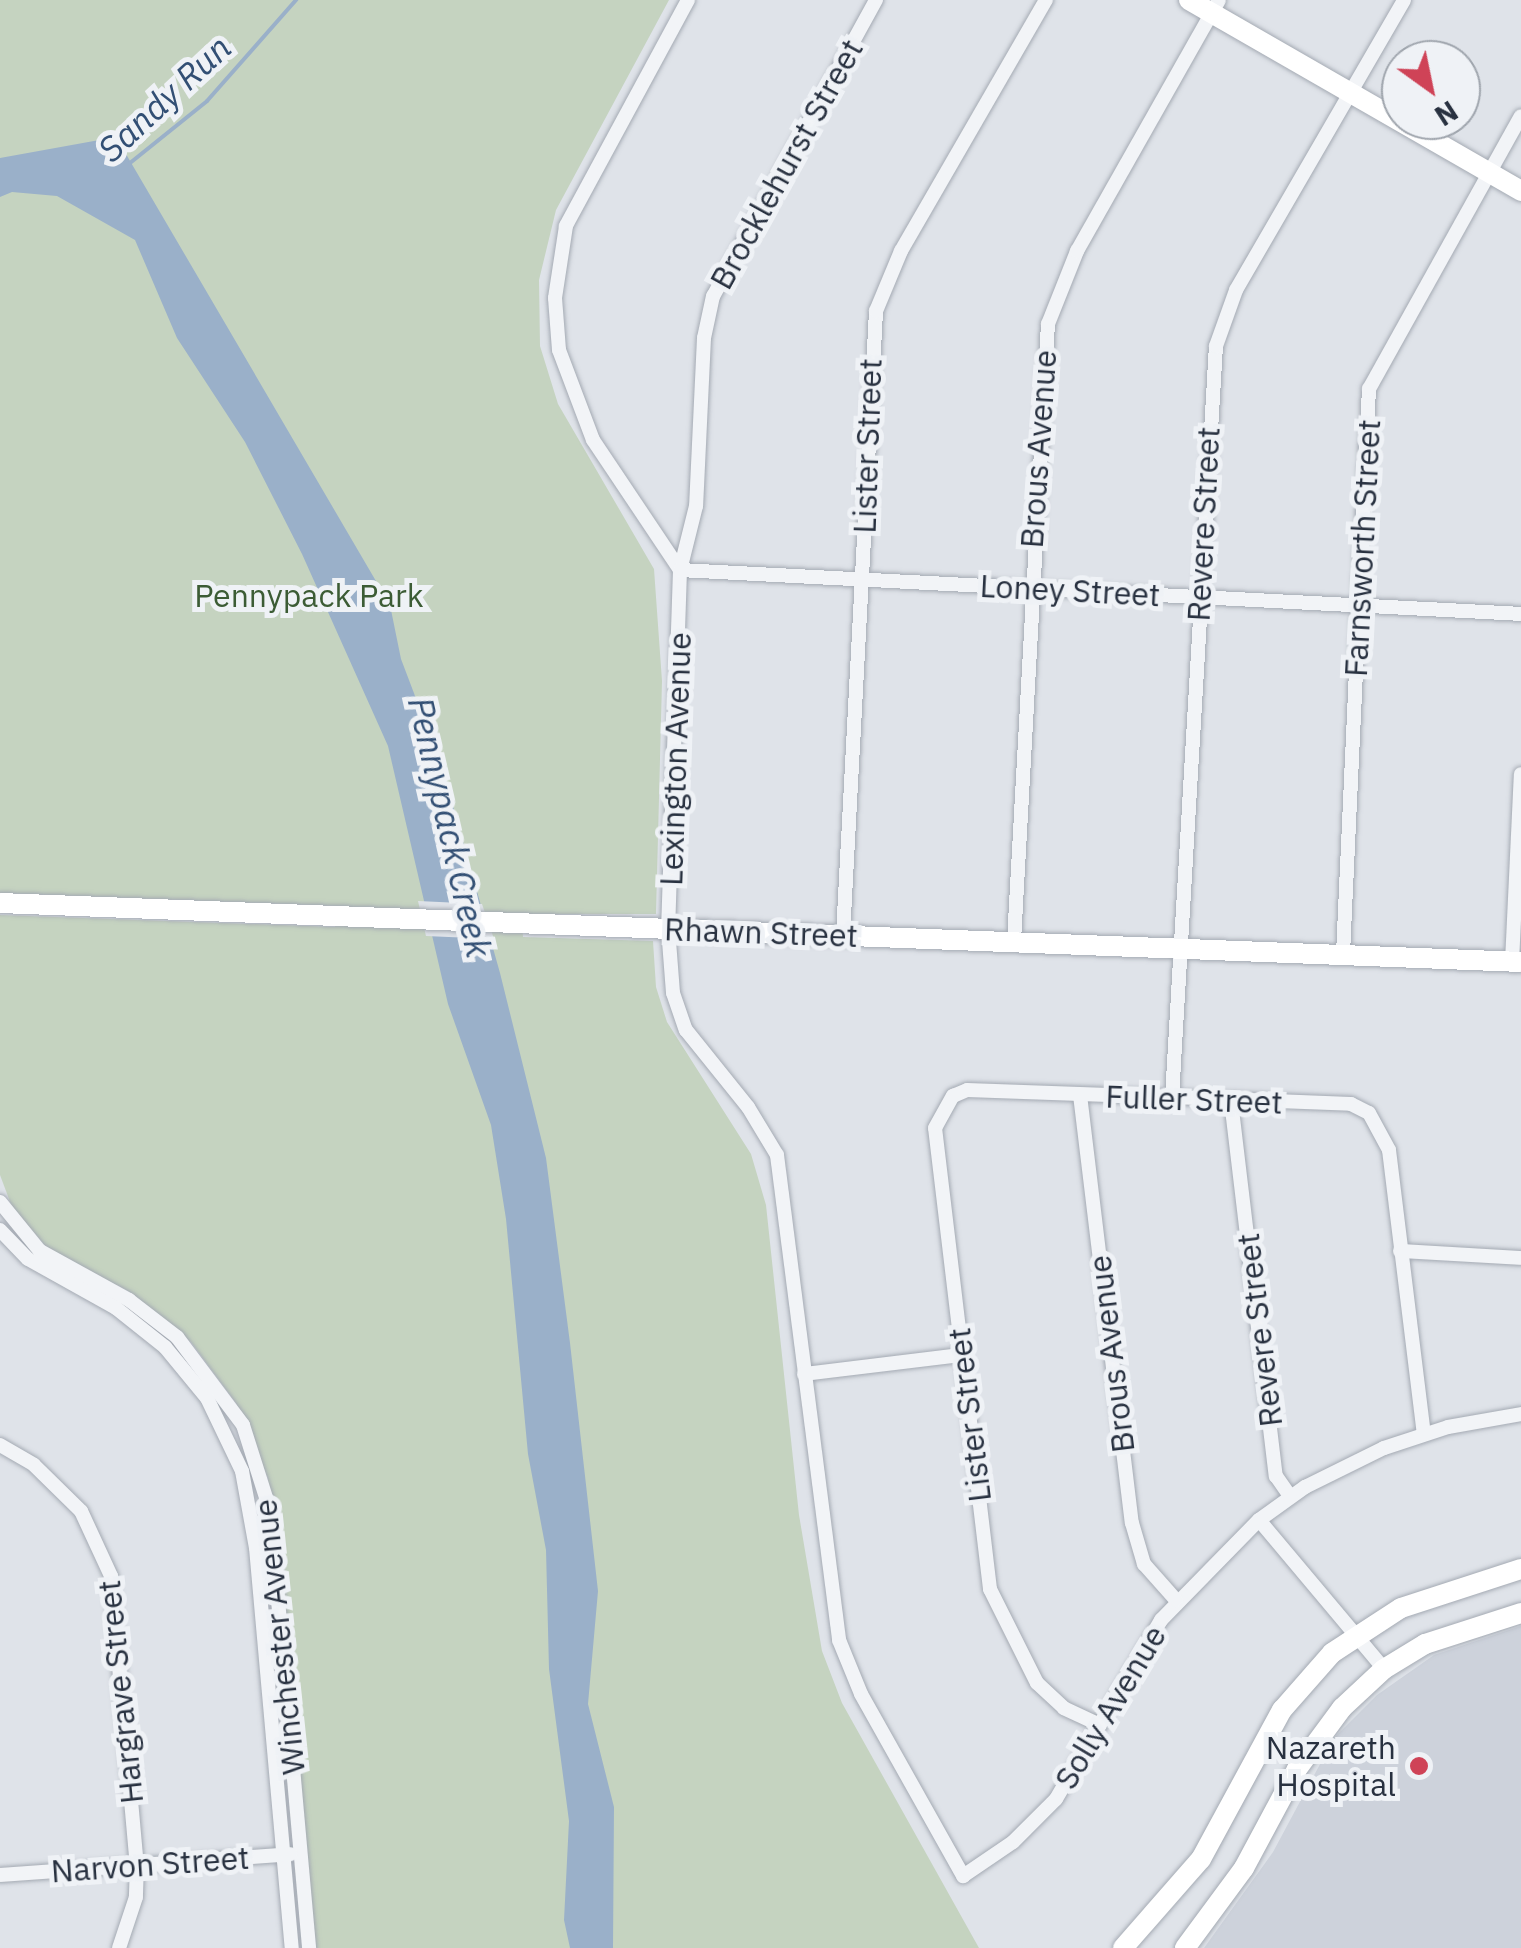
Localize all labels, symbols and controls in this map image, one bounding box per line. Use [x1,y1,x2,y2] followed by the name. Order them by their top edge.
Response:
[89,26,239,170] water label: Sandy Run
[701,32,871,296] street label: Brocklehurst Street
[1381,40,1481,140] north arrow
[1428,93,1465,135] text: N
[1012,349,1064,549] street label: Brous Avenue
[845,358,889,534] street label: Lister Street
[1336,418,1388,678] street label: Farnsworth Street
[1179,426,1227,622] street label: Revere Street
[979,566,1161,614] street label: Loney Street
[194,576,424,614] park label: Pennypack Park
[651,632,699,886] street label: Lexington Avenue
[400,693,500,961] water label: Pennypack Creek
[664,909,858,955] street label: Rhawn Street
[1105,1077,1283,1121] street label: Fuller Street
[1228,1231,1290,1429] street label: Revere Street
[1080,1253,1142,1455] street label: Brous Avenue
[939,1326,999,1504] street label: Lister Street
[245,1497,313,1777] street label: Winchester Avenue
[89,1578,151,1806] street label: Hargrave Street
[1046,1618,1174,1796] street label: Solly Avenue
[1266,1729,1396,1804] place label: Nazareth Hospital
[1406,1753,1432,1779] marker: Nazareth Hospital
[50,1838,250,1890] street label: Narvon Street

